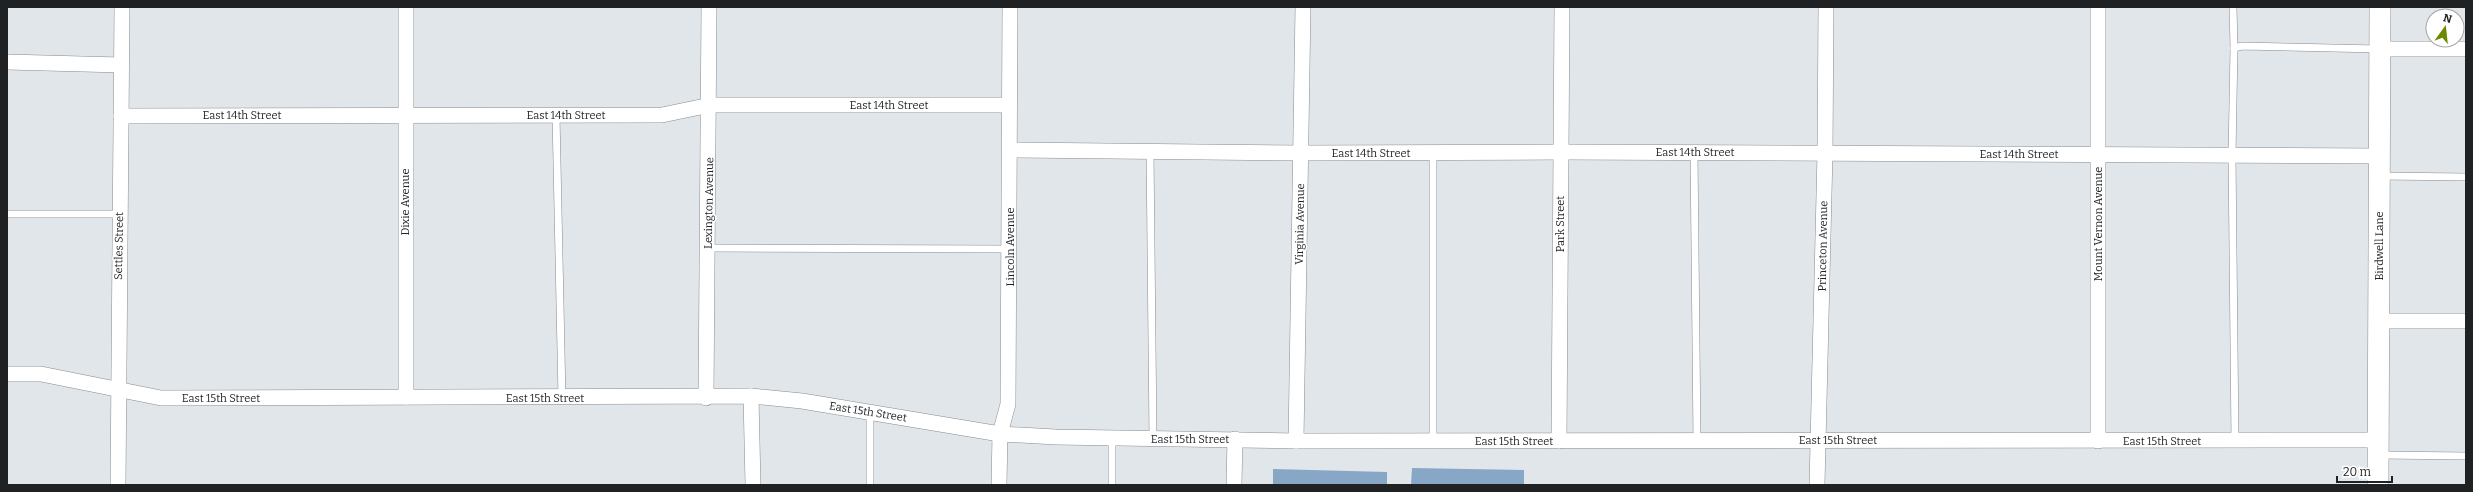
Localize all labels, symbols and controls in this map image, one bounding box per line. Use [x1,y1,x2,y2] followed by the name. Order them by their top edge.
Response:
[2425,8,2465,48] north arrow
[2442,11,2454,26] text: N
[850,99,928,112] street label: East 14th Street
[203,109,281,122] street label: East 14th Street
[527,109,605,122] street label: East 14th Street
[1656,146,1734,159] street label: East 14th Street
[1332,147,1410,160] street label: East 14th Street
[1980,148,2058,161] street label: East 14th Street
[702,157,716,249] street label: Lexington Avenue
[2092,167,2105,281] street label: Mount Vernon Avenue
[399,169,412,235] street label: Dixie Avenue
[1293,183,1307,265] street label: Virginia Avenue
[1554,196,1567,252] street label: Park Street
[1816,200,1830,292] street label: Princeton Avenue
[1004,208,1017,286] street label: Lincoln Avenue
[2373,211,2386,281] street label: Birdwell Lane
[112,212,126,280] street label: Settles Street
[182,392,260,405] street label: East 15th Street
[506,392,584,405] street label: East 15th Street
[828,399,908,425] street label: East 15th Street
[1151,433,1229,446] street label: East 15th Street
[1799,434,1877,447] street label: East 15th Street
[1475,435,1553,448] street label: East 15th Street
[2123,435,2201,448] street label: East 15th Street
[2337,458,2392,484] scale bar
[2343,465,2372,479] text: 20 m

